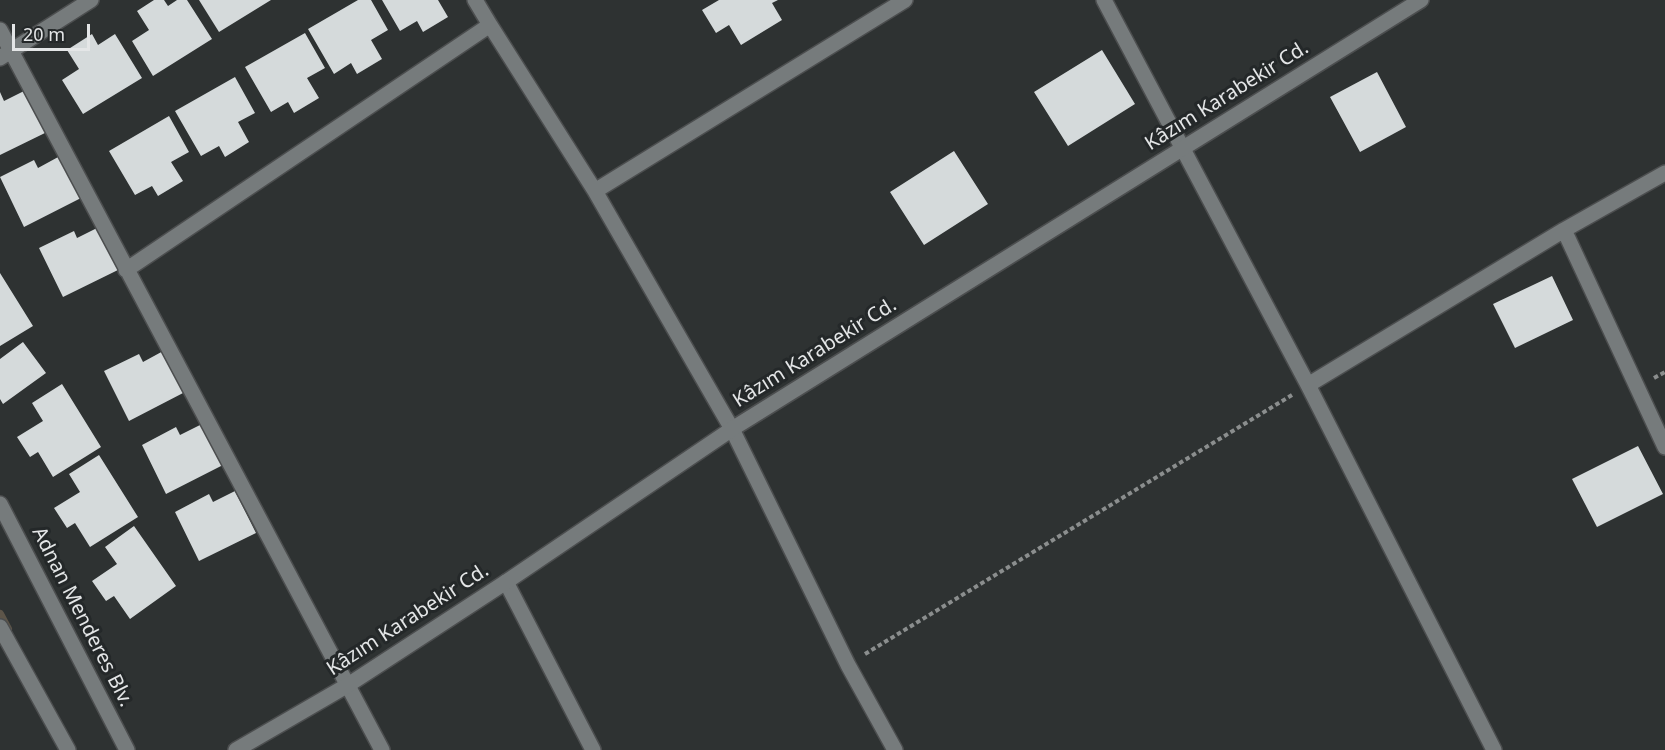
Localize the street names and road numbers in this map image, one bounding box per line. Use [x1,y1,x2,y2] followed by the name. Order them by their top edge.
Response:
[1141,36,1313,156] street label: Kâzım Karabekir Cd.
[729,293,901,413] street label: Kâzım Karabekir Cd.
[26,523,138,711] street label: Adnan Menderes Blv.
[323,559,493,681] street label: Kâzım Karabekir Cd.

